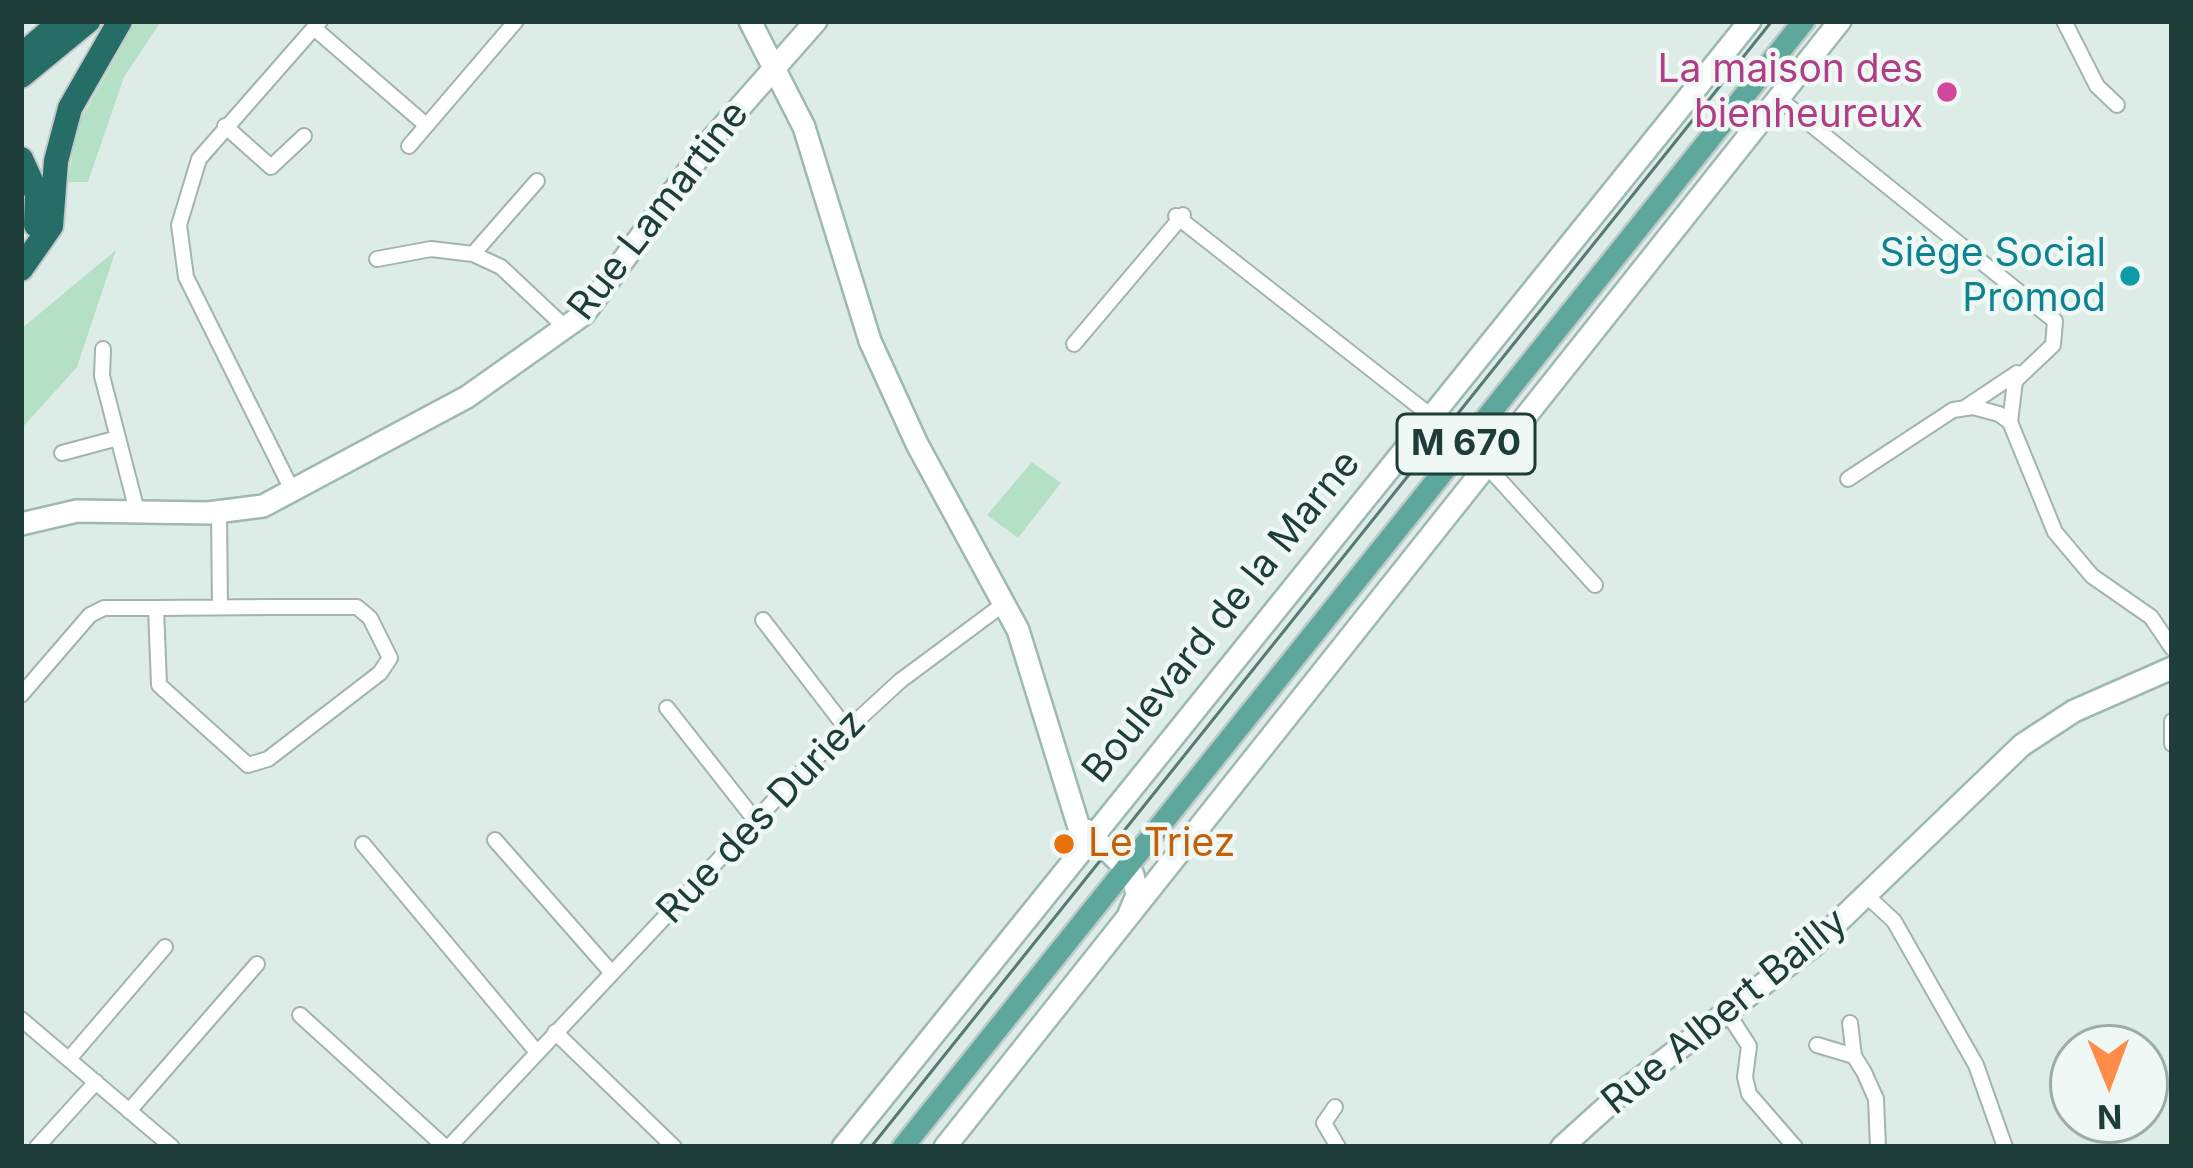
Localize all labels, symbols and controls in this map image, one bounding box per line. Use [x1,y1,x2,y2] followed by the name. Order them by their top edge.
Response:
[1657,47,1923,138] place label: La maison des bienheureux
[1934,79,1960,105] marker: La maison des bienheureux
[559,92,759,330] street label: Rue Lamartine
[1880,231,2106,322] place label: Siège Social Promod
[2117,263,2143,289] marker: Siège Social Promod
[1397,414,1535,474] road number: M 670
[1074,441,1370,793] street label: Boulevard de la Marne
[648,700,876,934] street label: Rue des Duriez
[1088,821,1235,867] place label: Le Triez
[1051,831,1077,857] marker: Le Triez
[1593,899,1857,1125] street label: Rue Albert Bailly
[2049,1024,2169,1144] north arrow
[2097,1097,2123,1137] text: N

